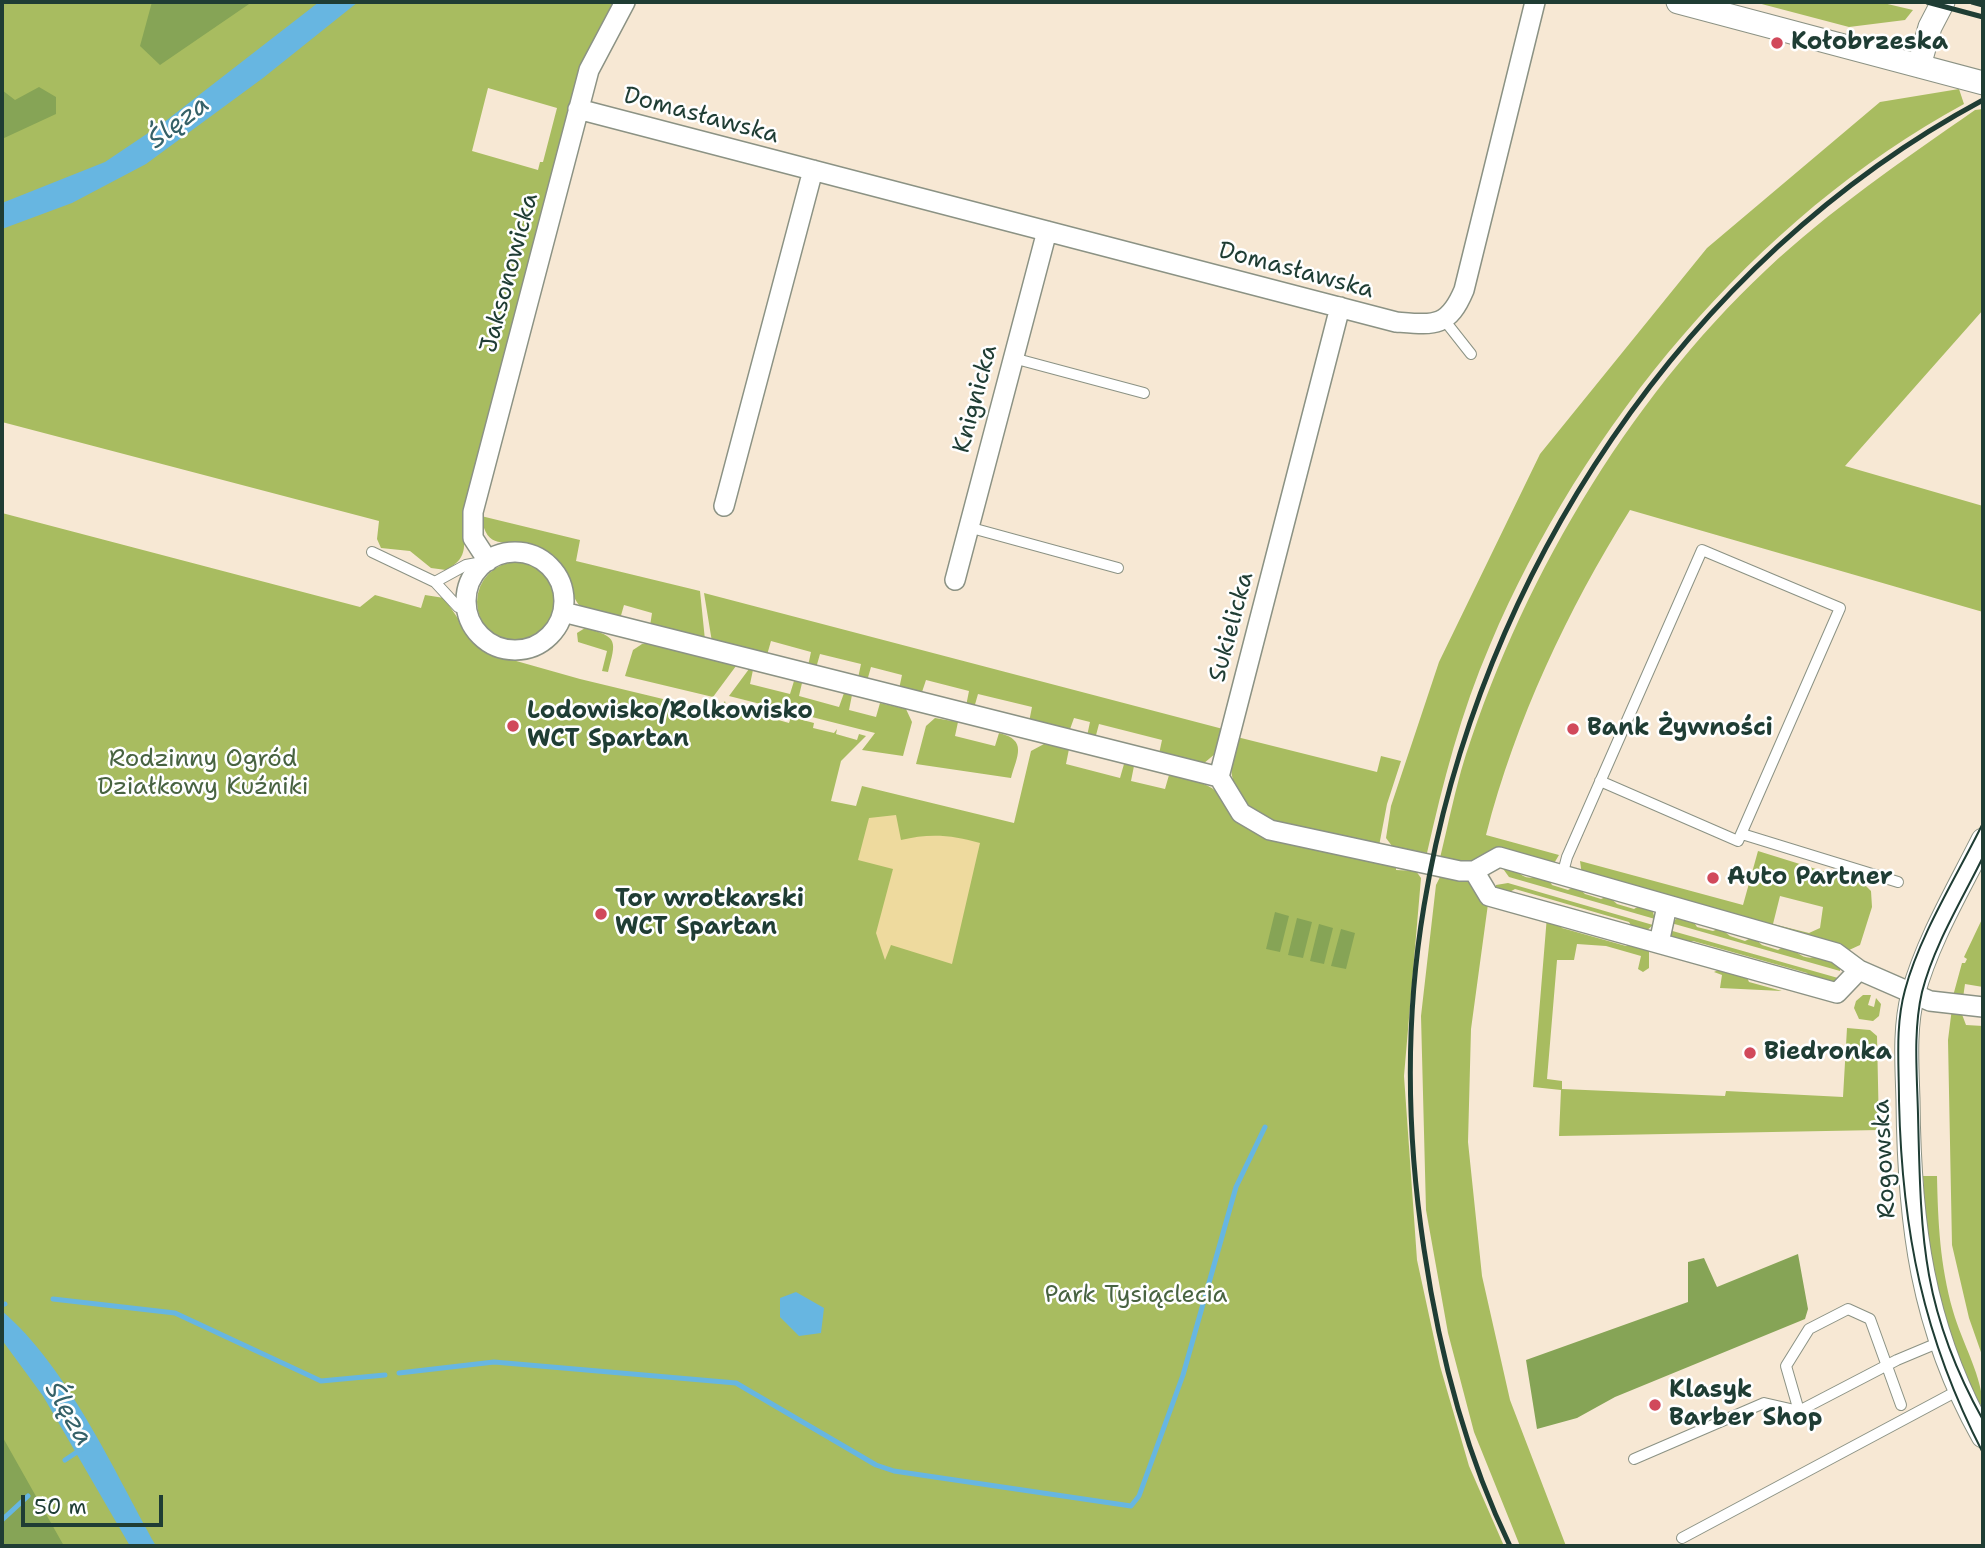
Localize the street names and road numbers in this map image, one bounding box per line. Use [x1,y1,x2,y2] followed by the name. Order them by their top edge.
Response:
[620,81,782,151] street label: Domasławska
[475,190,545,356] street label: Jaksonowicka
[1215,236,1377,306] street label: Domasławska
[948,342,1004,456] street label: Knignicka
[1204,569,1260,685] street label: Sukielicka
[1867,1099,1903,1219] street label: Rogowska

